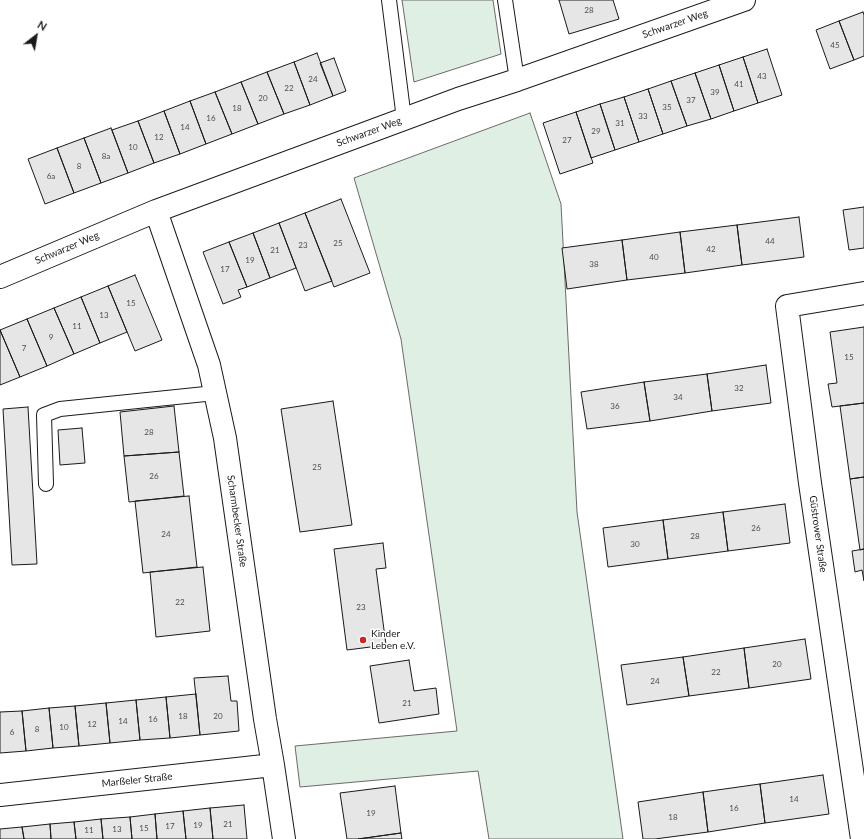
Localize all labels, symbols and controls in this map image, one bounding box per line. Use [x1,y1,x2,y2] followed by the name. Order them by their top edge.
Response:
[584,5,594,15] house number: 28
[641,7,709,41] street label: Schwarzer Weg
[16,16,56,56] north arrow
[35,18,49,33] text: N
[830,40,840,50] house number: 45
[757,71,767,81] house number: 43
[308,74,318,84] house number: 24
[734,79,744,89] house number: 41
[284,83,294,93] house number: 22
[710,87,720,97] house number: 39
[258,93,268,103] house number: 20
[686,95,696,105] house number: 37
[662,102,672,112] house number: 35
[232,103,242,113] house number: 18
[638,111,648,121] house number: 33
[206,113,216,123] house number: 16
[335,115,403,149] street label: Schwarzer Weg
[615,118,625,128] house number: 31
[180,122,190,132] house number: 14
[591,126,601,136] house number: 29
[154,132,164,142] house number: 12
[562,135,572,145] house number: 27
[128,142,138,152] house number: 10
[102,151,110,161] house number: 8a
[77,161,81,171] house number: 8
[47,171,55,181] house number: 6a
[33,229,101,267] street label: Schwarzer Weg
[765,236,775,246] house number: 44
[333,238,343,248] house number: 25
[298,240,308,250] house number: 23
[706,244,716,254] house number: 42
[270,245,280,255] house number: 21
[649,252,659,262] house number: 40
[245,255,255,265] house number: 19
[589,259,599,269] house number: 38
[220,264,230,274] house number: 17
[126,298,136,308] house number: 15
[99,310,109,320] house number: 13
[72,321,82,331] house number: 11
[49,332,53,342] house number: 9
[22,343,26,353] house number: 7
[844,352,854,362] house number: 15
[734,383,744,393] house number: 32
[673,392,683,402] house number: 34
[610,401,620,411] house number: 36
[144,427,154,437] house number: 28
[312,462,322,472] house number: 25
[149,471,159,481] house number: 26
[225,474,249,568] street label: Scharmbecker Straße
[807,495,829,573] street label: Güstrower Straße
[751,523,761,533] house number: 26
[161,529,171,539] house number: 24
[690,531,700,541] house number: 28
[630,539,640,549] house number: 30
[175,597,185,607] house number: 22
[356,602,366,612] house number: 23
[371,628,415,652] place label: Kinder Leben e.V.
[358,635,368,645] marker: Kinder Leben e.V.
[772,659,782,669] house number: 20
[711,667,721,677] house number: 22
[650,676,660,686] house number: 24
[402,698,412,708] house number: 21
[178,711,188,721] house number: 18
[213,711,223,721] house number: 20
[148,714,158,724] house number: 16
[118,716,128,726] house number: 14
[87,719,97,729] house number: 12
[59,722,69,732] house number: 10
[35,724,39,734] house number: 8
[10,727,14,737] house number: 6
[101,770,173,790] street label: Marßeler Straße
[789,794,799,804] house number: 14
[729,803,739,813] house number: 16
[366,808,376,818] house number: 19
[668,812,678,822] house number: 18
[223,819,233,829] house number: 21
[193,820,203,830] house number: 19
[165,821,175,831] house number: 17
[139,823,149,833] house number: 15
[112,824,122,834] house number: 13
[84,825,94,835] house number: 11

